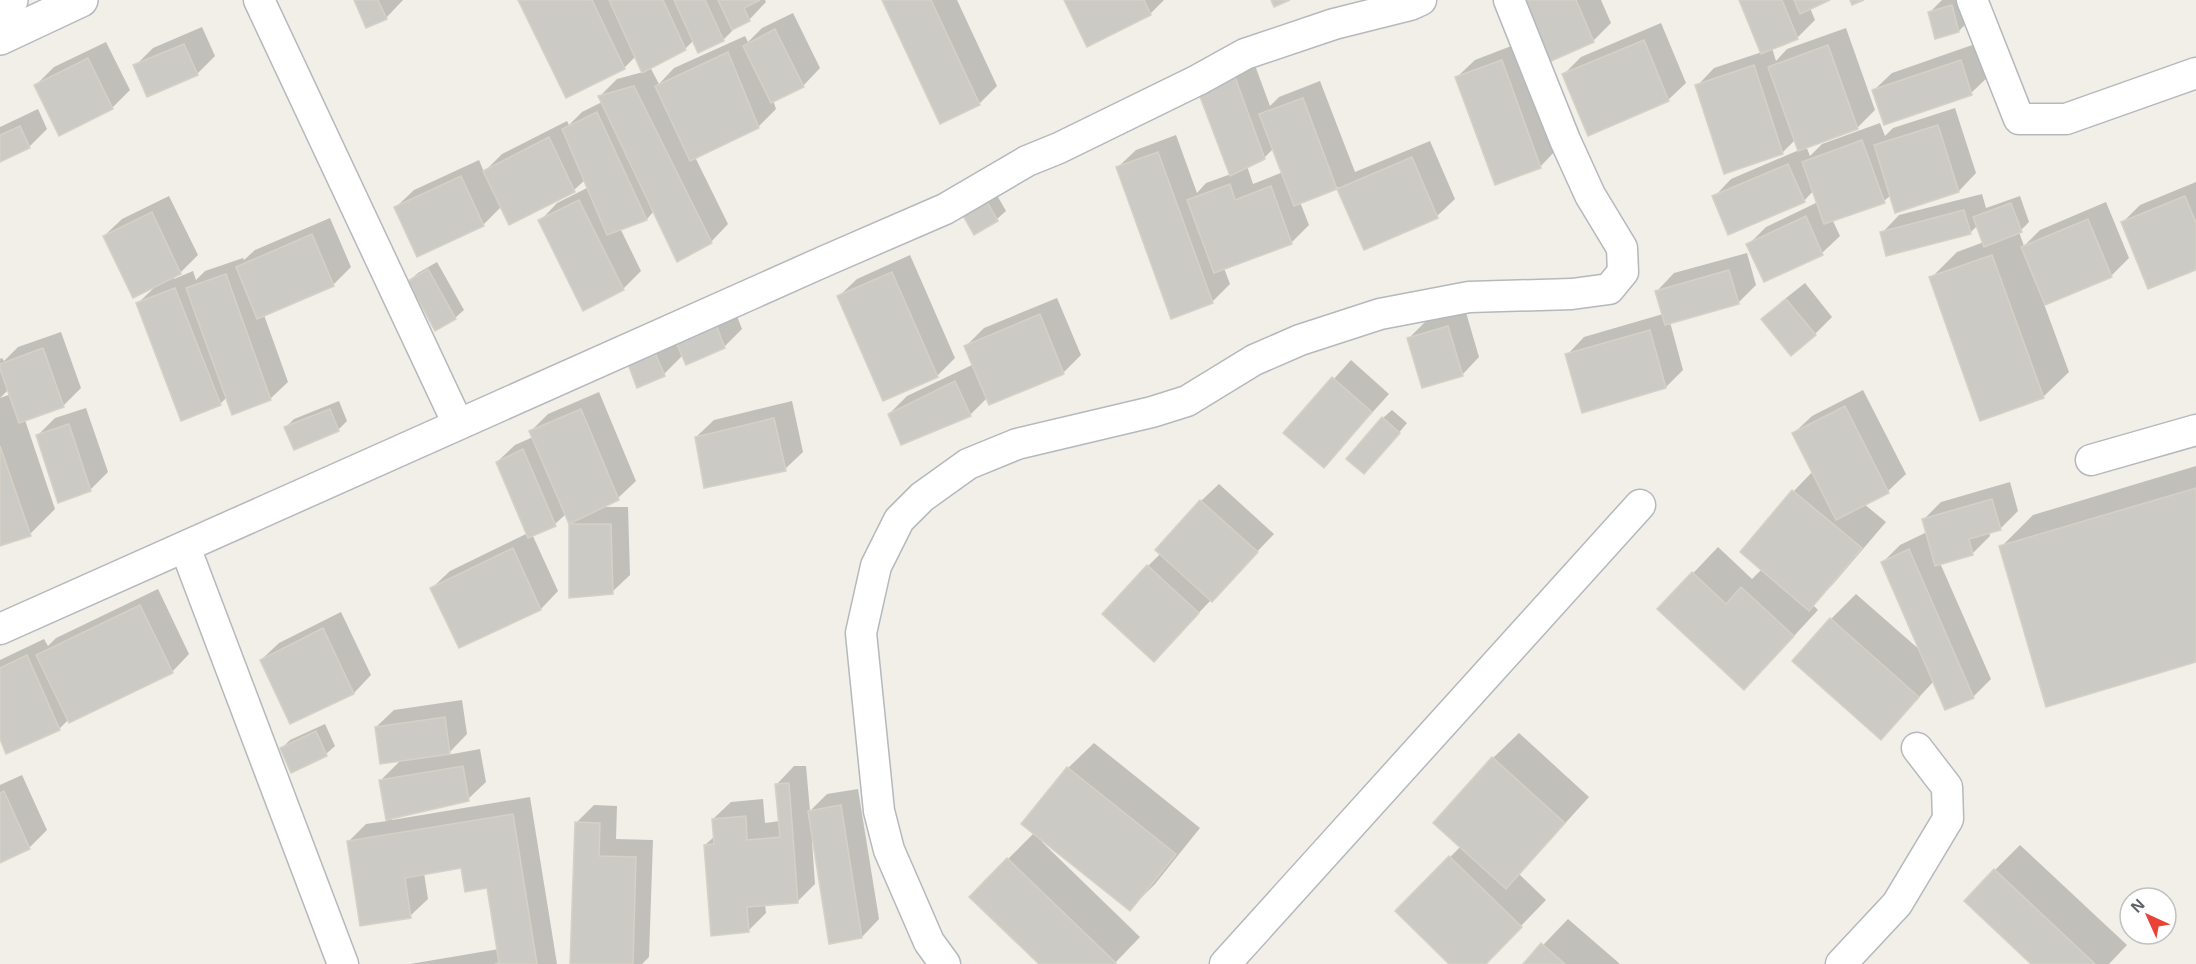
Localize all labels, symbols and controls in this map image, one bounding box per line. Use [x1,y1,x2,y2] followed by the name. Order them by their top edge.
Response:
[2118,886,2178,946] north arrow
[2128,896,2148,916] text: N

